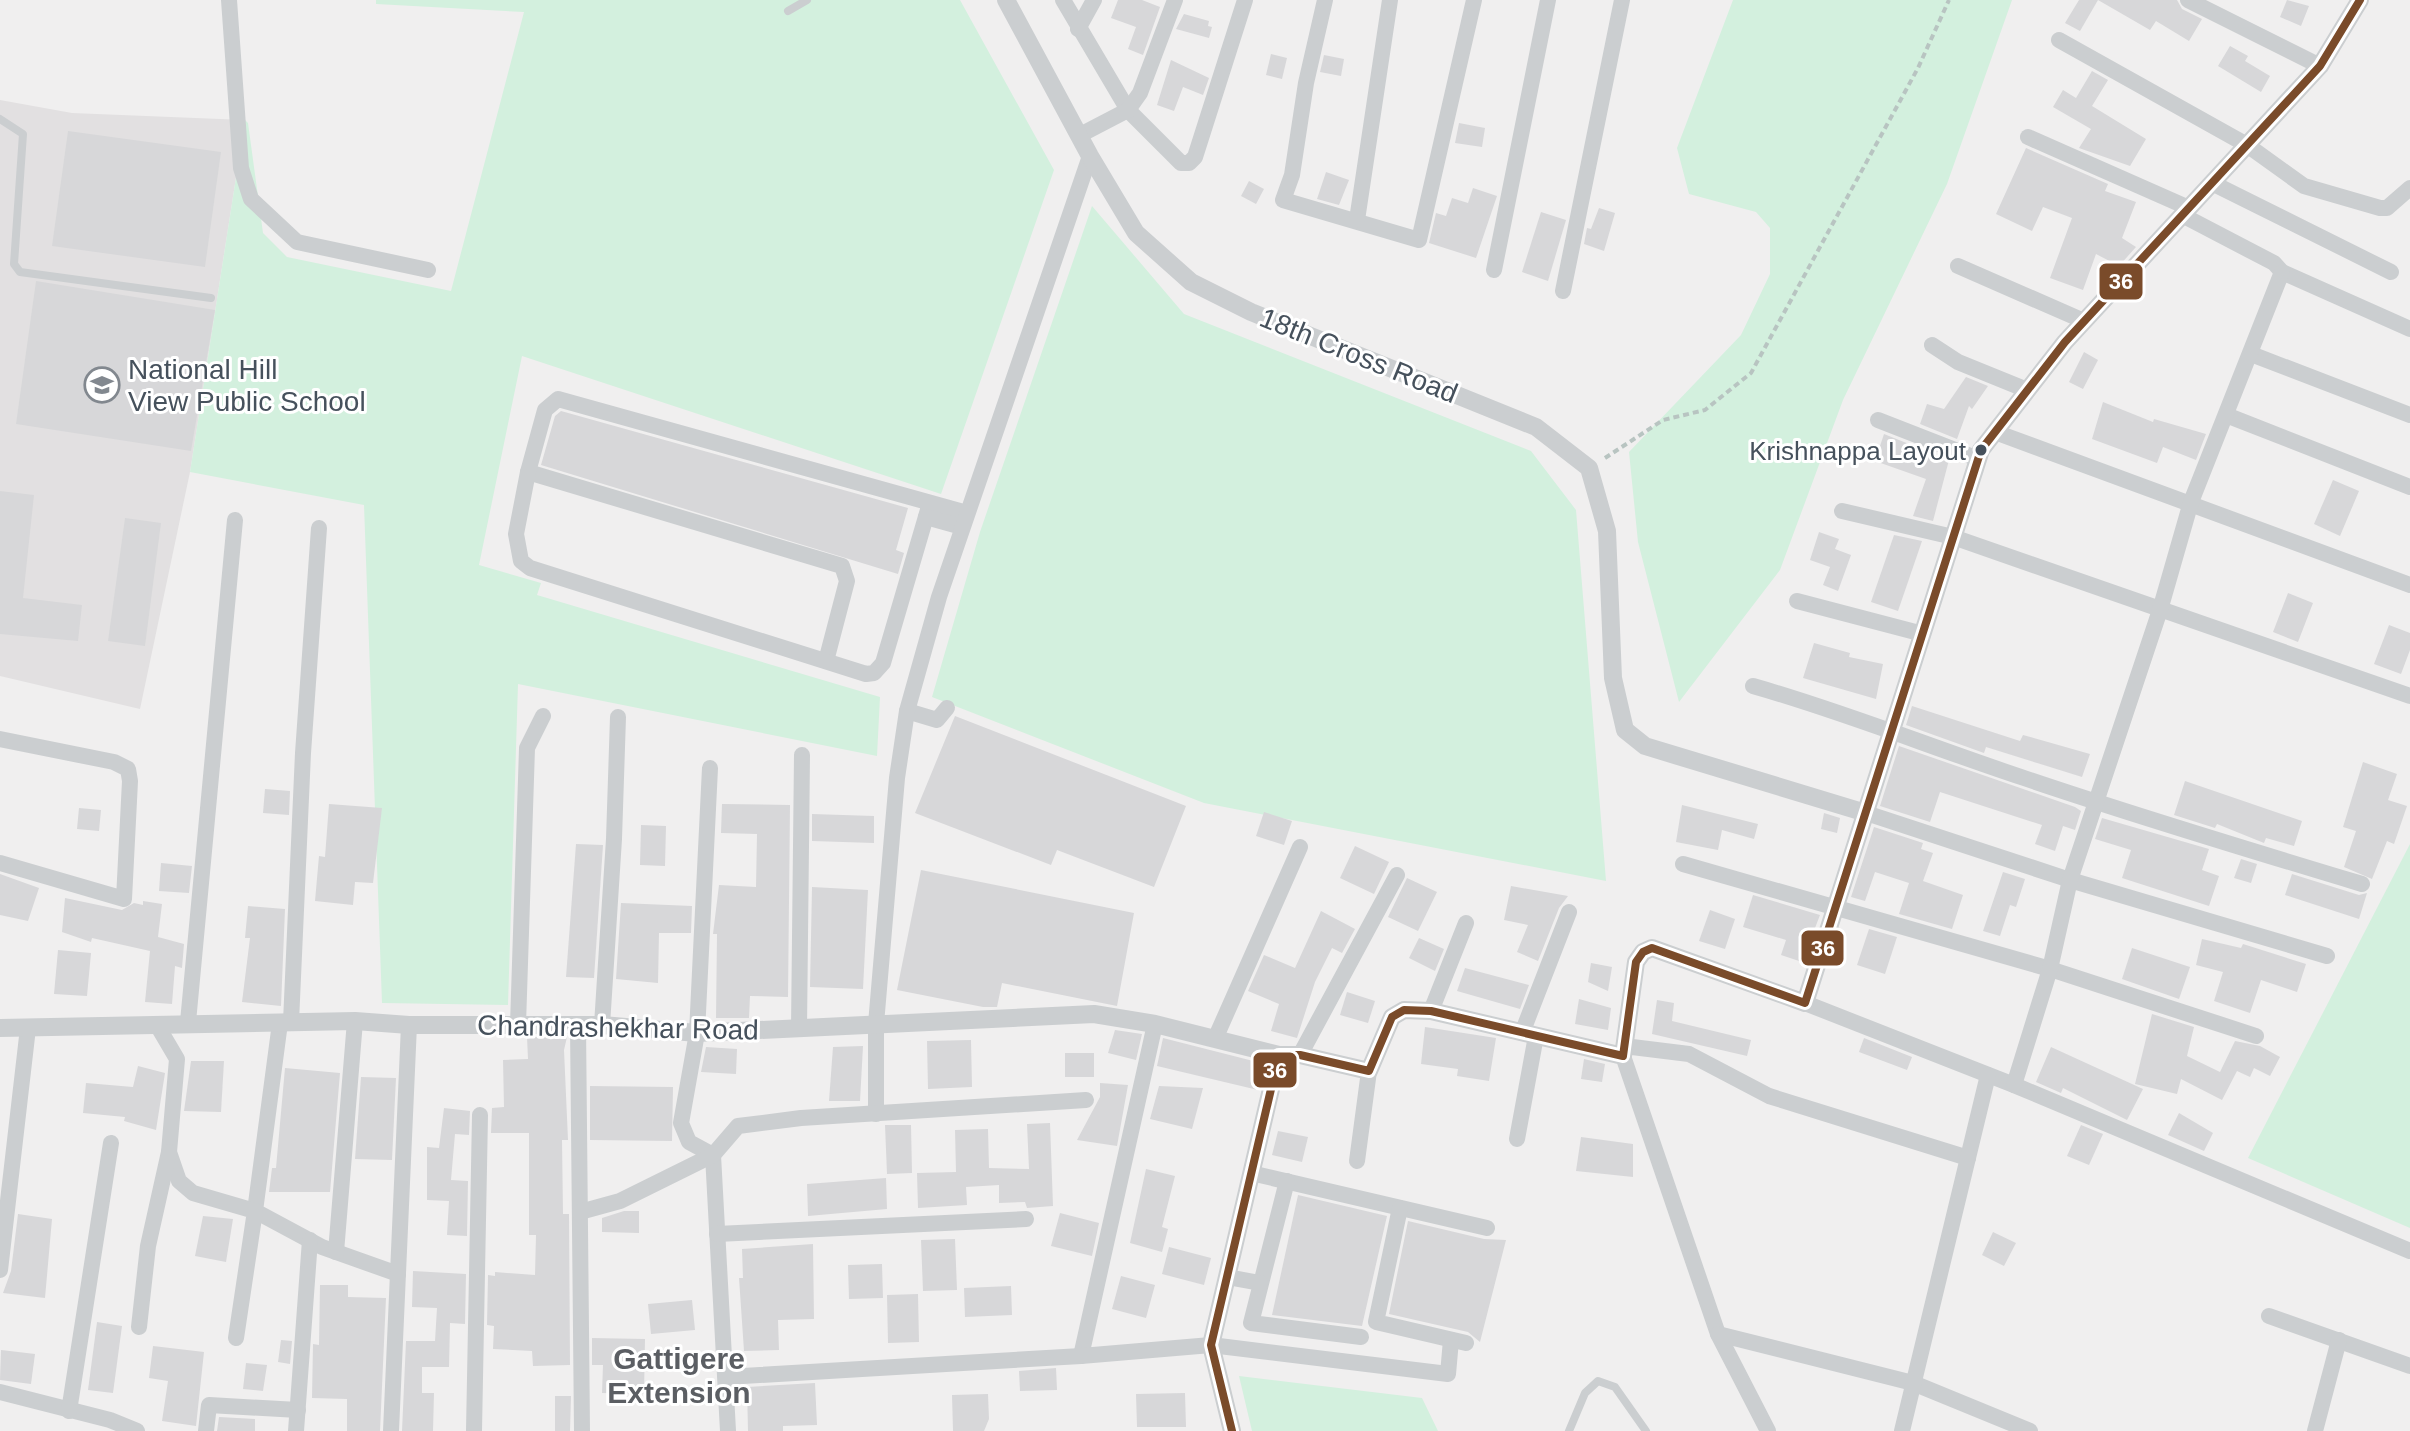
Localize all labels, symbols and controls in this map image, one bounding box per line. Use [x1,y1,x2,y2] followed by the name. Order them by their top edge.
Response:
[2098,262,2144,301] line badge: 36
[2109,269,2133,294] text: 36
[1256,302,1462,409] street label: 18th Cross Road
[128,354,366,417] place label: National Hill View Public School
[83,366,121,404] school or university icon: National Hill View Public School
[1749,436,1967,466] place label: Krishnappa Layout
[1973,442,1989,458] marker: Krishnappa Layout
[1800,929,1845,967] line badge: 36
[1811,936,1835,961] text: 36
[477,1010,759,1045] street label: Chandrashekhar Road
[1252,1051,1298,1089] line badge: 36
[1263,1058,1287,1083] text: 36
[607,1342,751,1409] district label: Gattigere Extension

